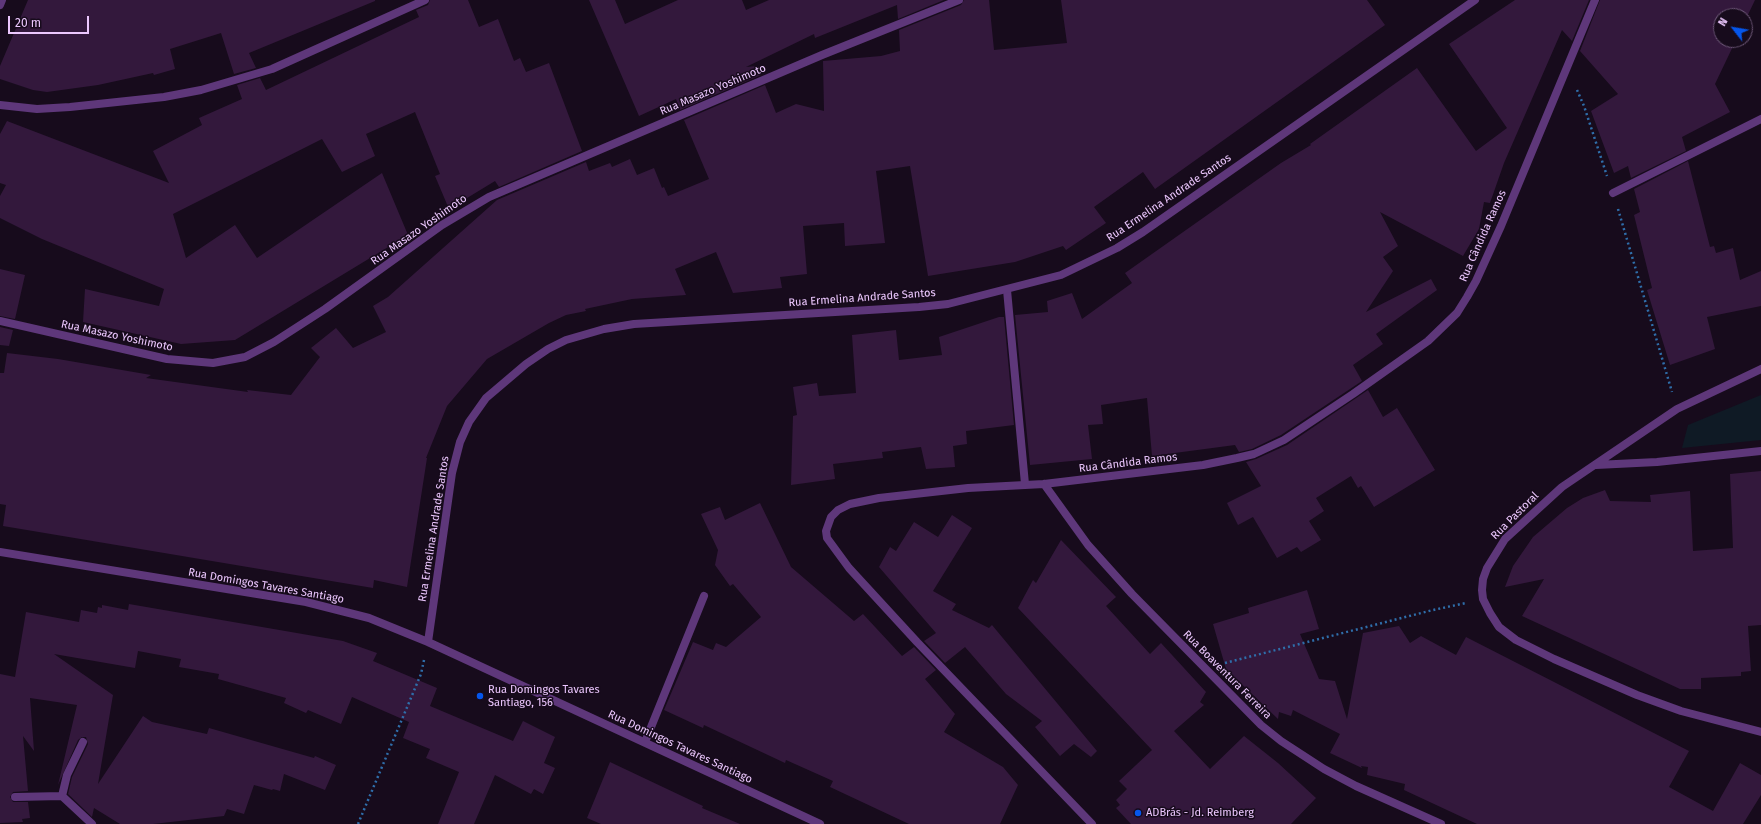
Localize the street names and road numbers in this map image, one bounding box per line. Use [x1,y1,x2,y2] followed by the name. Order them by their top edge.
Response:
[658,62,768,118] street label: Rua Masazo Yoshimoto
[1104,151,1234,245] street label: Rua Ermelina Andrade Santos
[1457,188,1509,284] street label: Rua Cândida Ramos
[368,192,470,268] street label: Rua Masazo Yoshimoto
[788,286,936,310] street label: Rua Ermelina Andrade Santos
[60,318,174,354] street label: Rua Masazo Yoshimoto
[1078,450,1178,476] street label: Rua Cândida Ramos
[416,455,452,603] street label: Rua Ermelina Andrade Santos
[1488,489,1542,543] street label: Rua Pastoral
[187,566,345,606] street label: Rua Domingos Tavares Santiago
[1180,628,1274,722] street label: Rua Boaventura Ferreira
[606,708,754,786] street label: Rua Domingos Tavares Santiago

